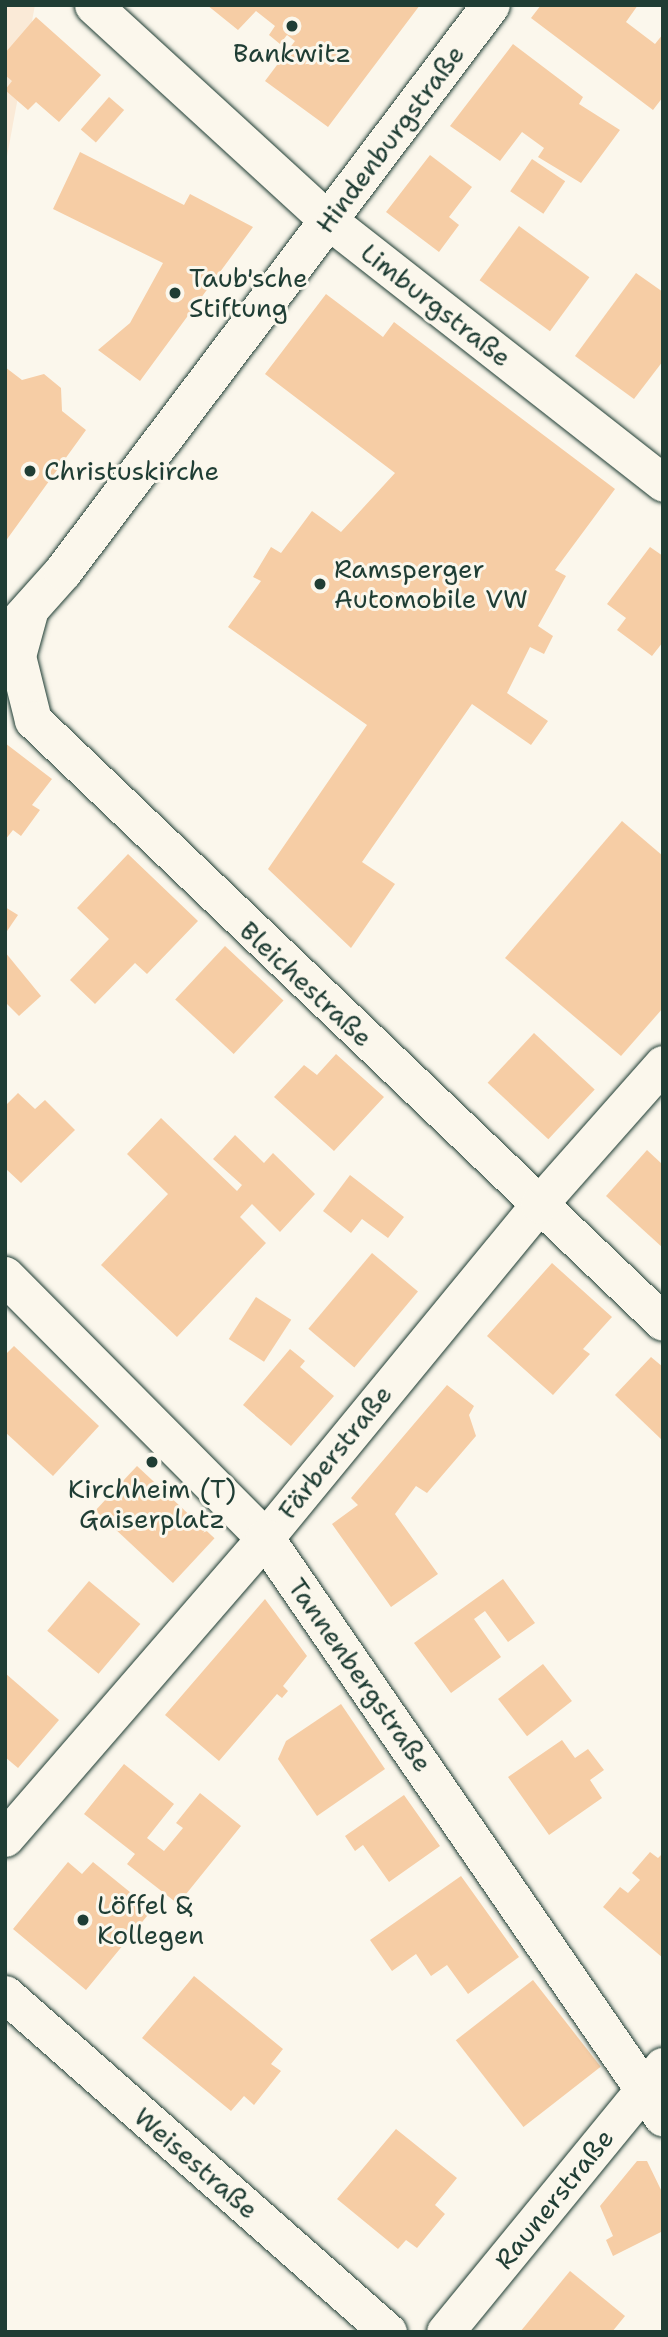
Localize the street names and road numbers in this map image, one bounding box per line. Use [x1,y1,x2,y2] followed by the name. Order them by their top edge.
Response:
[309,39,471,239] street label: Hindenburgstraße
[355,237,517,373] street label: Limburgstraße
[233,915,379,1053] street label: Bleichestraße
[271,1379,399,1525] street label: Färberstraße
[281,1572,439,1778] street label: Tannenbergstraße
[128,2101,264,2225] street label: Weisestraße
[488,2123,620,2275] street label: Raunerstraße

